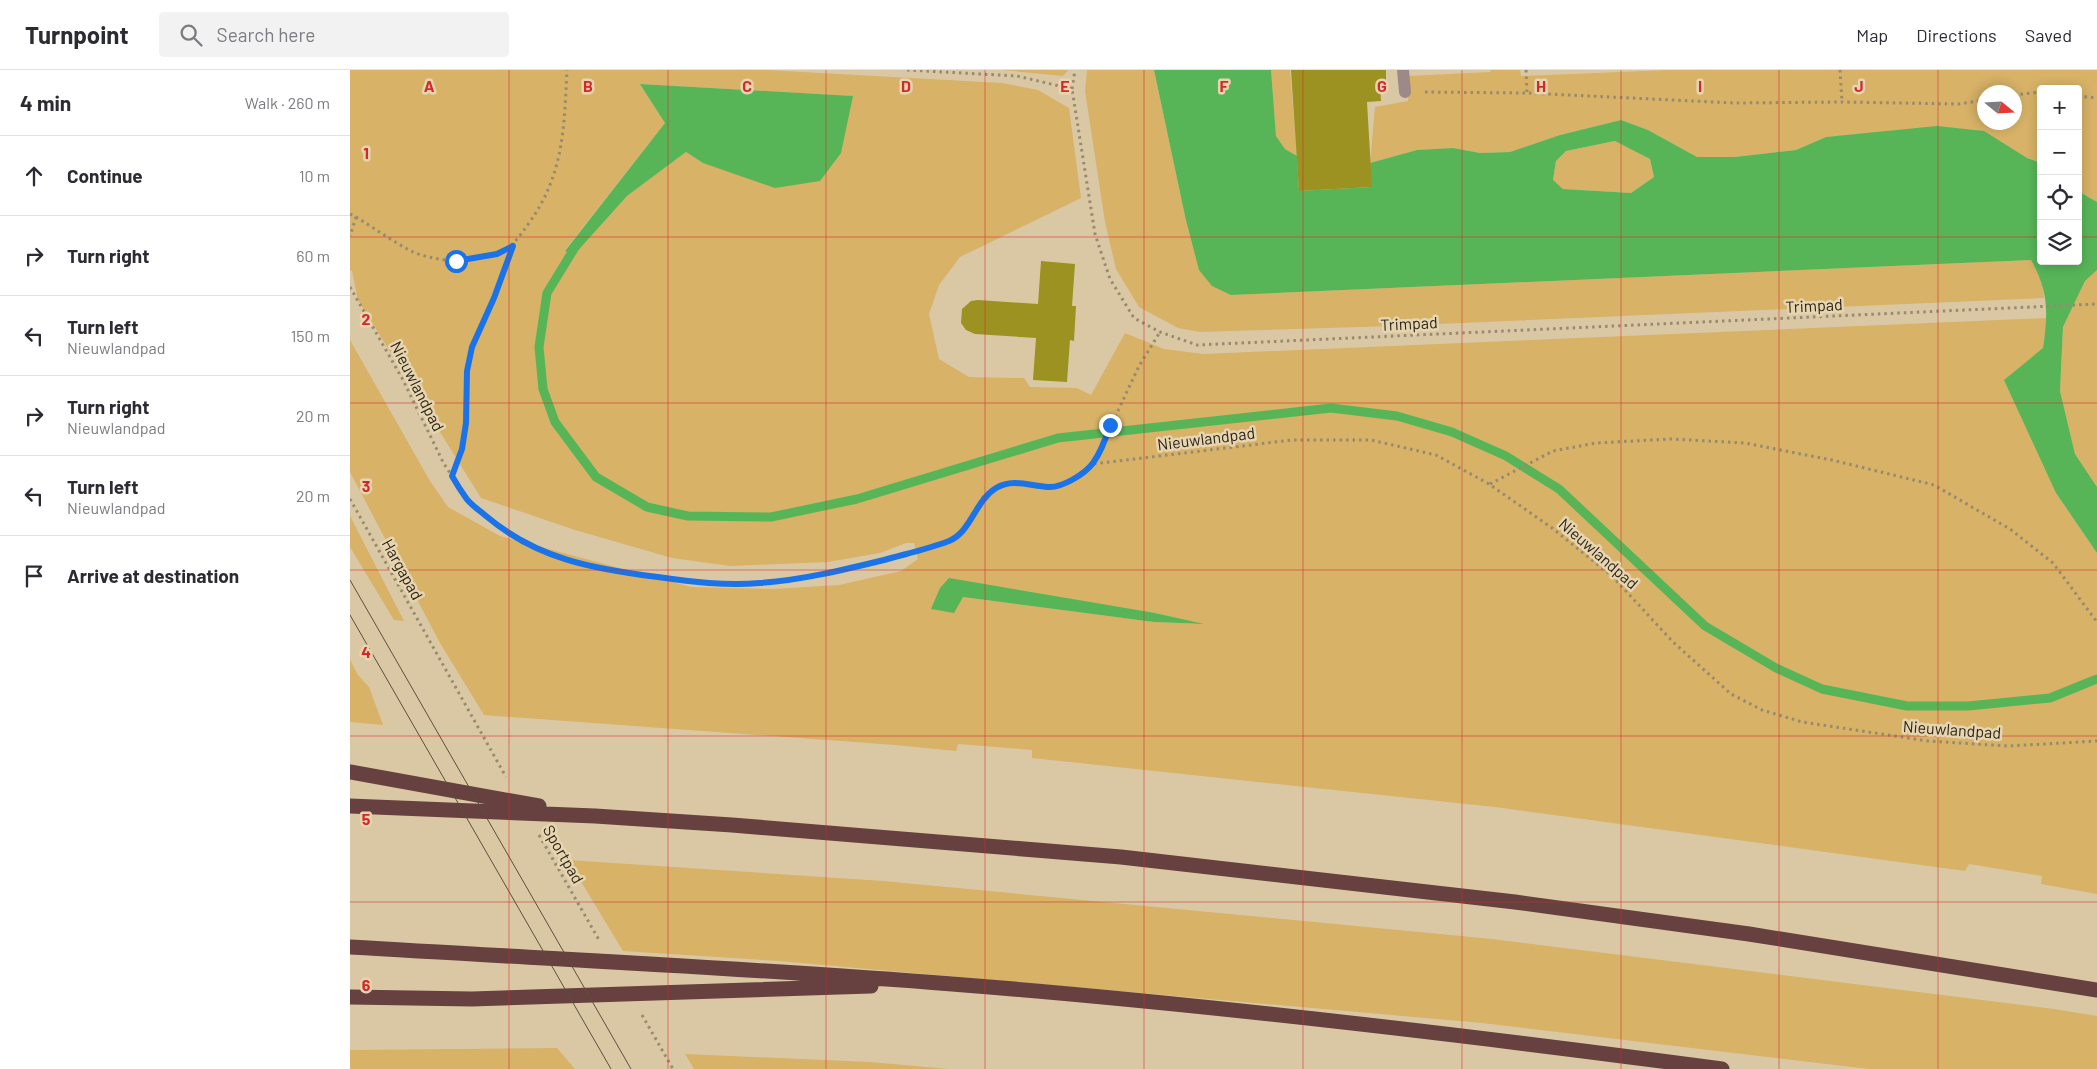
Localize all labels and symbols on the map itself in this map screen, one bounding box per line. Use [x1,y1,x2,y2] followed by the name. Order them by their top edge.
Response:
[424,76,435,95] text: A
[583,76,593,95] text: B
[742,76,752,95] text: C
[901,76,911,95] text: D
[1060,76,1070,95] text: E
[1220,76,1229,95] text: F
[1377,76,1387,95] text: G
[1536,76,1546,95] text: H
[1698,76,1702,95] text: I
[1854,76,1864,95] text: J
[1977,85,2022,130] north arrow
[363,143,369,162] text: 1
[445,250,468,273] route start
[1785,294,1843,316] street label: Trimpad
[362,309,371,328] text: 2
[1380,312,1438,334] street label: Trimpad
[387,338,449,434] street label: Nieuwlandpad
[1099,414,1122,437] route end
[1156,423,1256,453] street label: Nieuwlandpad
[362,476,370,495] text: 3
[1556,514,1642,592] street label: Nieuwlandpad
[379,535,427,603] street label: Hargapad
[361,642,371,661] text: 4
[1902,716,2002,742] street label: Nieuwlandpad
[362,809,371,828] text: 5
[540,821,588,887] street label: Sportpad
[362,975,371,994] text: 6

